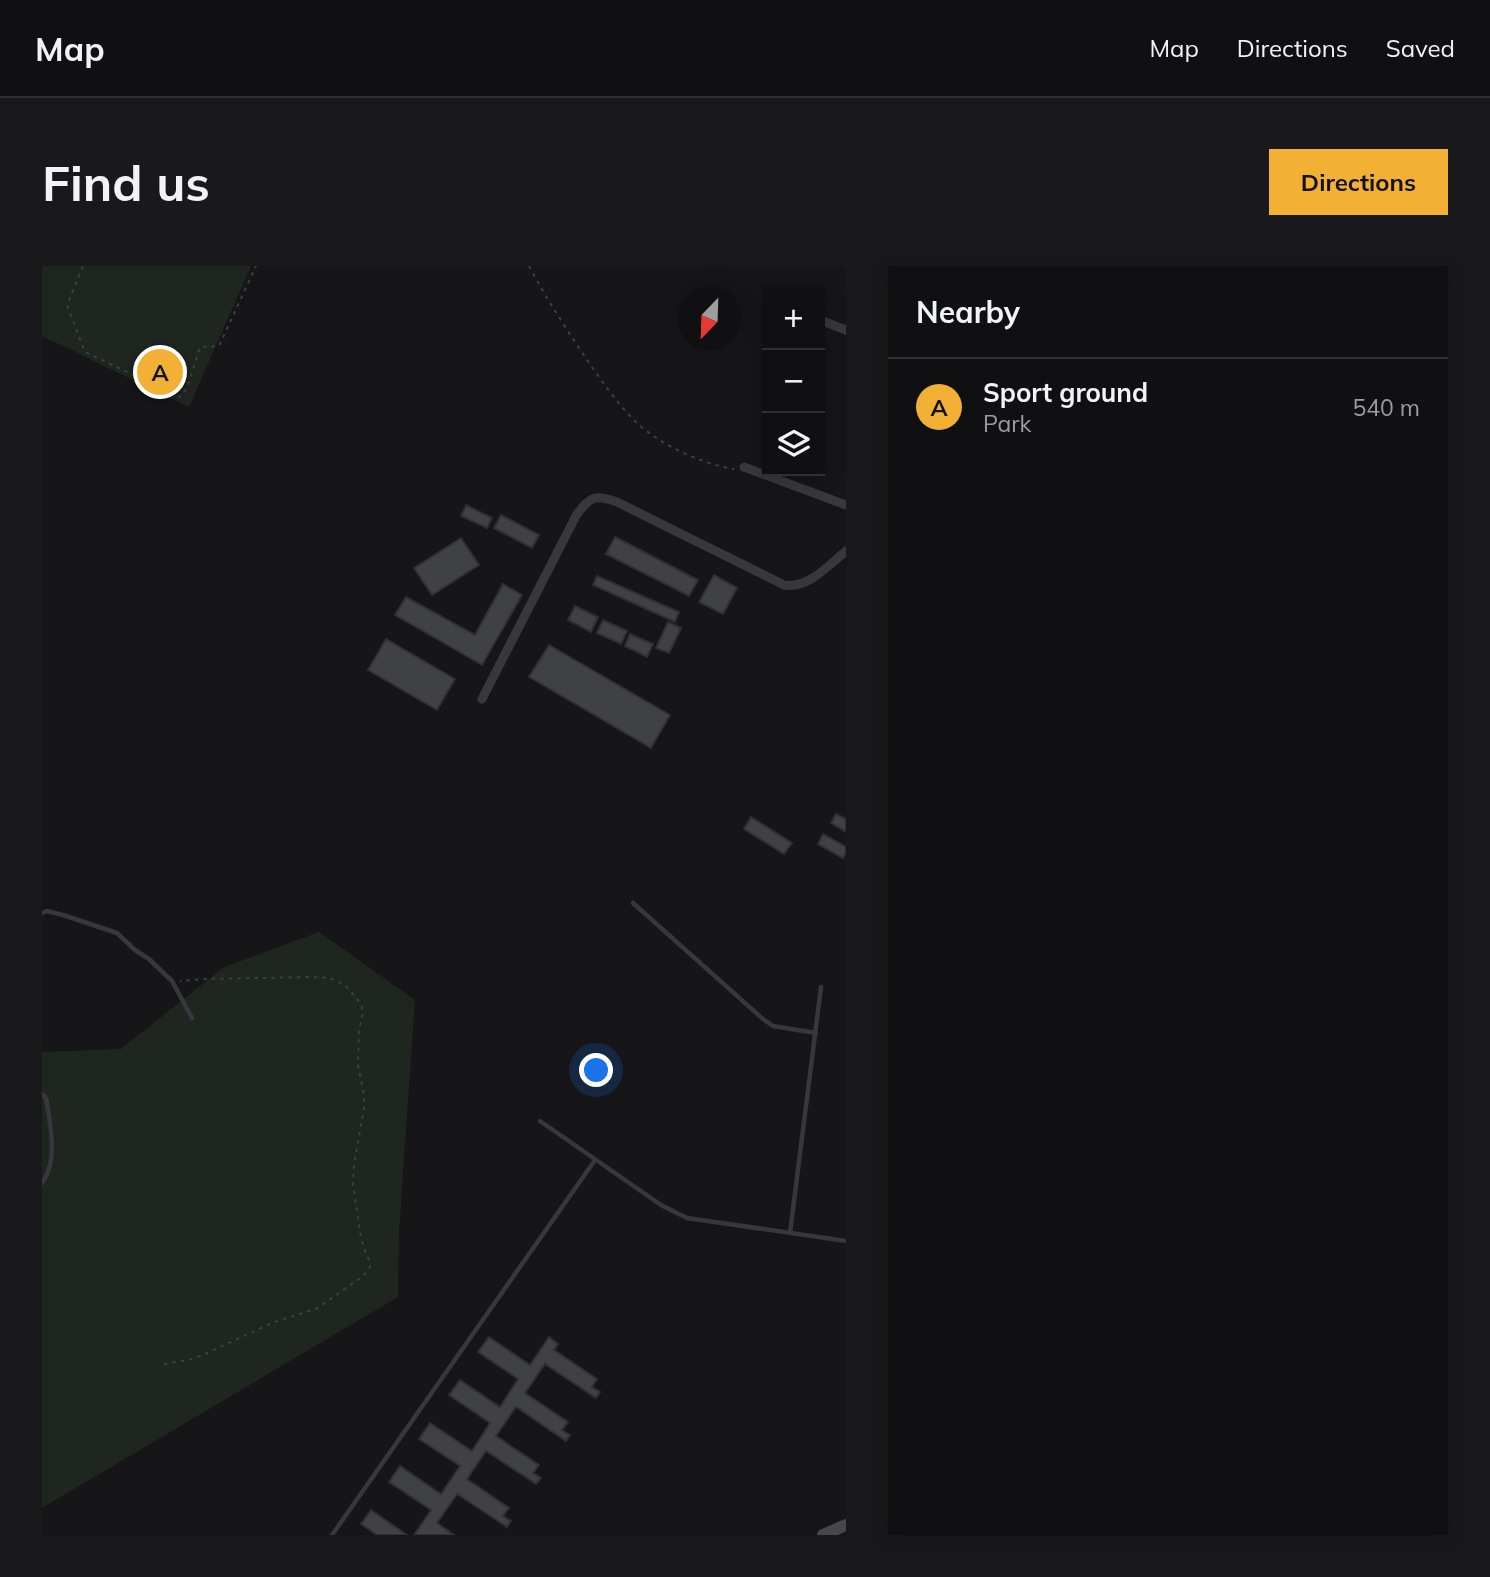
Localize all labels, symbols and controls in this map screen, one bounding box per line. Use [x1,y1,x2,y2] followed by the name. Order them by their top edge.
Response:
[35,28,105,69] text: Map
[1149,33,1199,63] text: Map
[1237,33,1348,63] text: Directions
[1386,33,1455,63] text: Saved
[1269,149,1448,215] button: Directions
[42,152,210,213] text: Find us
[678,287,741,350] north arrow
[762,287,825,476] map controls
[762,287,825,350] button: +
[916,293,1020,331] text: Nearby
[137,346,183,398] pin: A
[762,350,825,413] button: −
[983,376,1148,409] text: Sport ground
[930,393,948,422] text: A
[1352,393,1420,422] text: 540 m
[983,409,1031,438] text: Park
[762,413,825,476] button: layers
[579,1053,613,1087] your location

